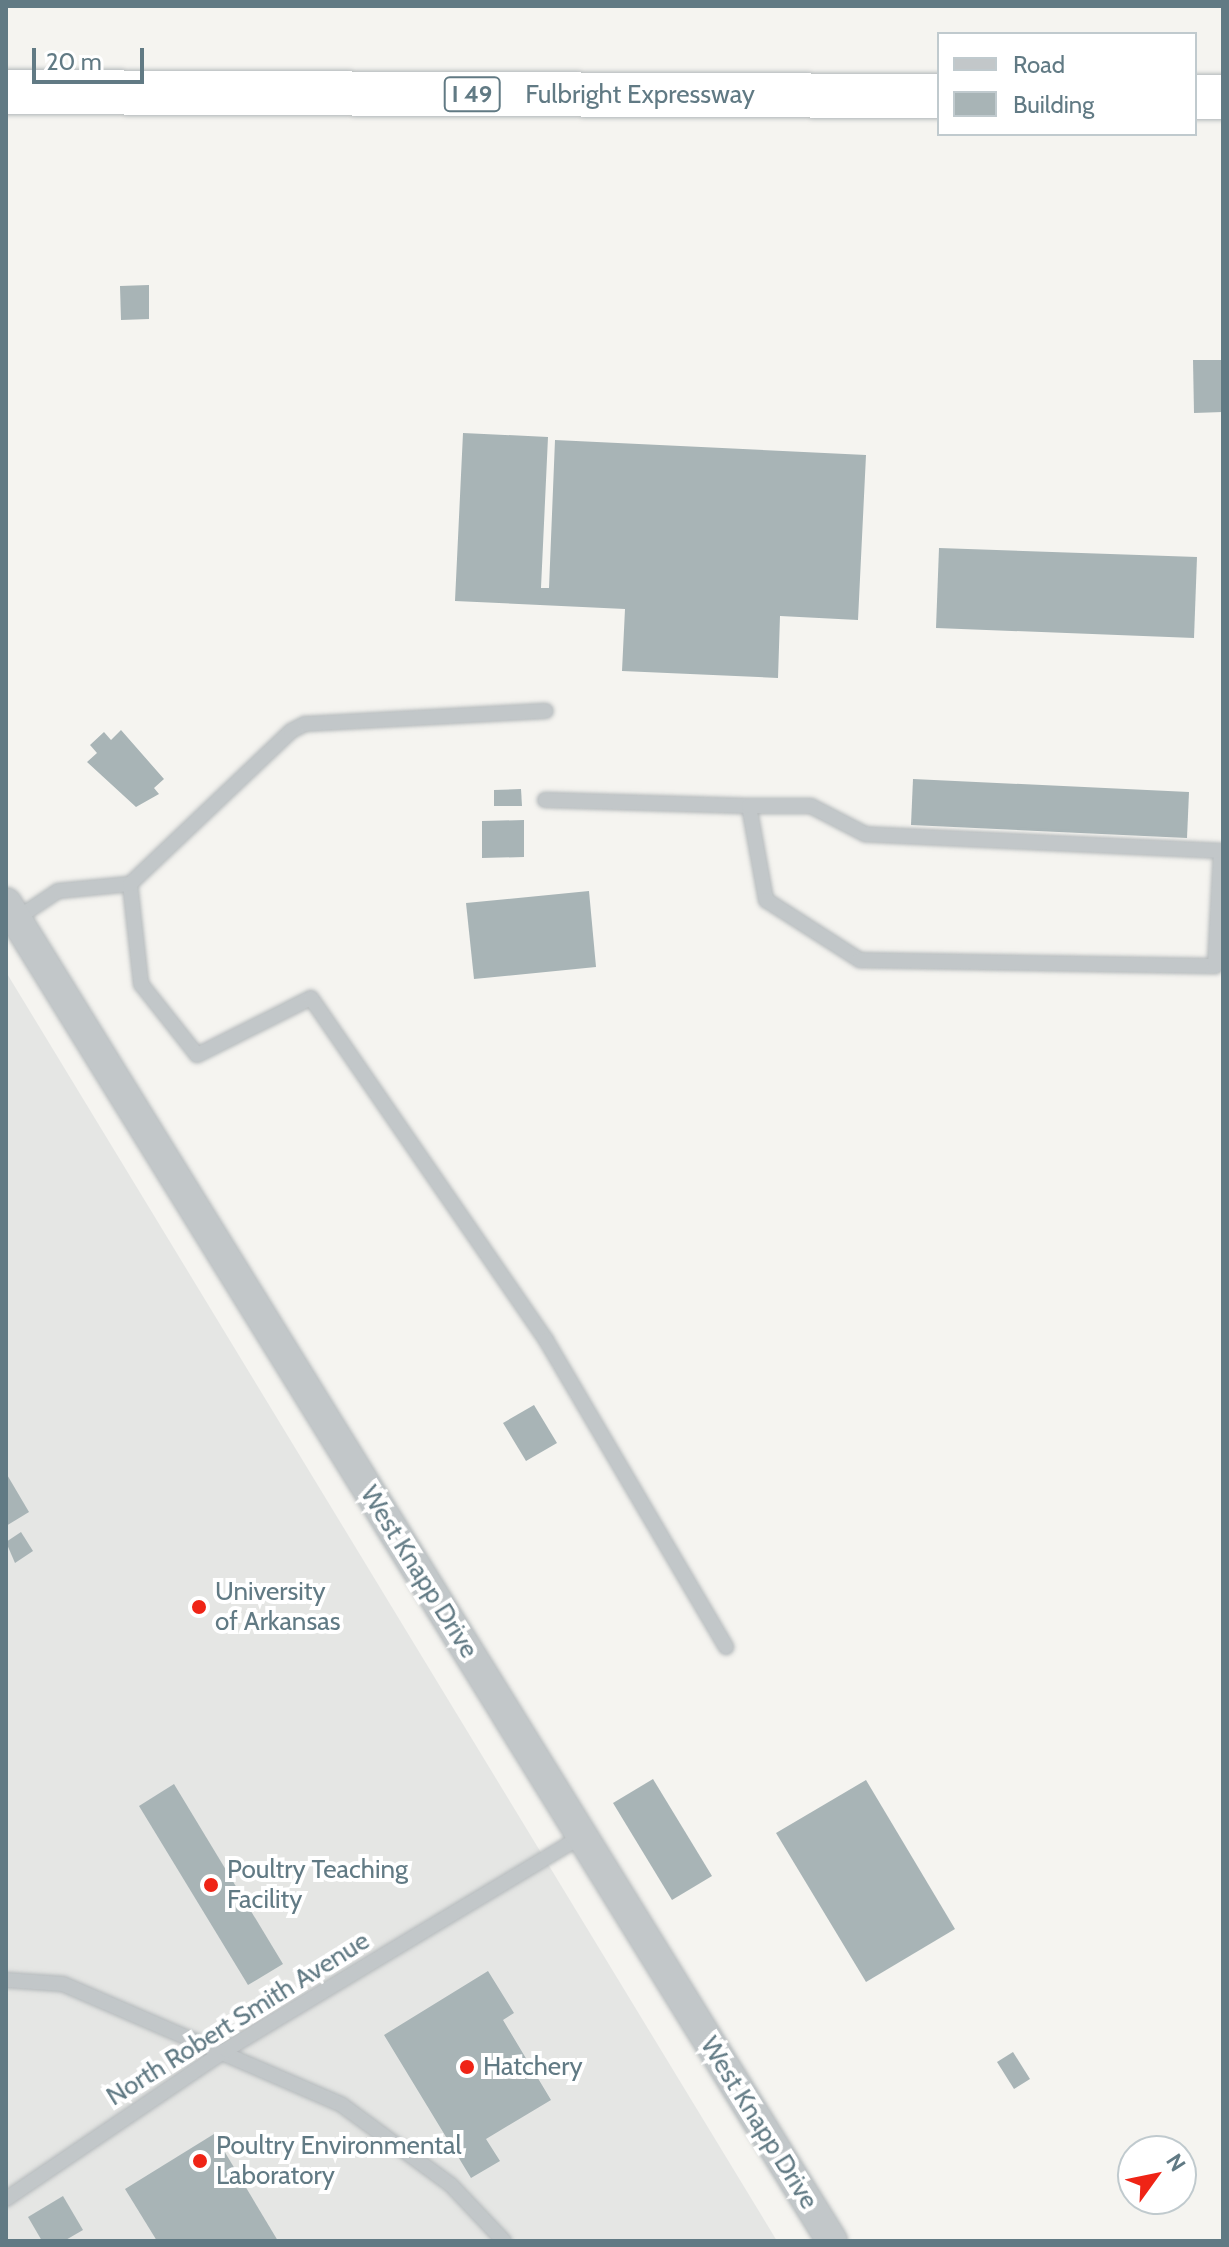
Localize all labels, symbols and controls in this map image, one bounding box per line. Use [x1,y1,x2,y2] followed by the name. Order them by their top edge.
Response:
[36,32,148,82] scale bar
[937,32,1197,136] legend
[46,47,102,76] text: 20 m
[1013,50,1065,79] text: Road
[442,74,502,114] road number: I 49
[525,79,755,111] street label: Fulbright Expressway
[1013,90,1094,119] text: Building
[354,1480,484,1664] street label: West Knapp Drive
[215,1576,340,1638] place label: University of Arkansas
[190,1598,208,1616] marker: University of Arkansas
[227,1854,408,1916] place label: Poultry Teaching Facility
[202,1876,220,1894] marker: Poultry Teaching Facility
[101,1925,375,2113] street label: North Robert Smith Avenue
[694,2031,824,2215] street label: West Knapp Drive
[483,2051,583,2083] place label: Hatchery
[458,2058,476,2076] marker: Hatchery
[216,2130,462,2192] place label: Poultry Environmental Laboratory
[1117,2135,1197,2215] north arrow
[1160,2149,1191,2177] text: N
[191,2152,209,2170] marker: Poultry Environmental Laboratory

